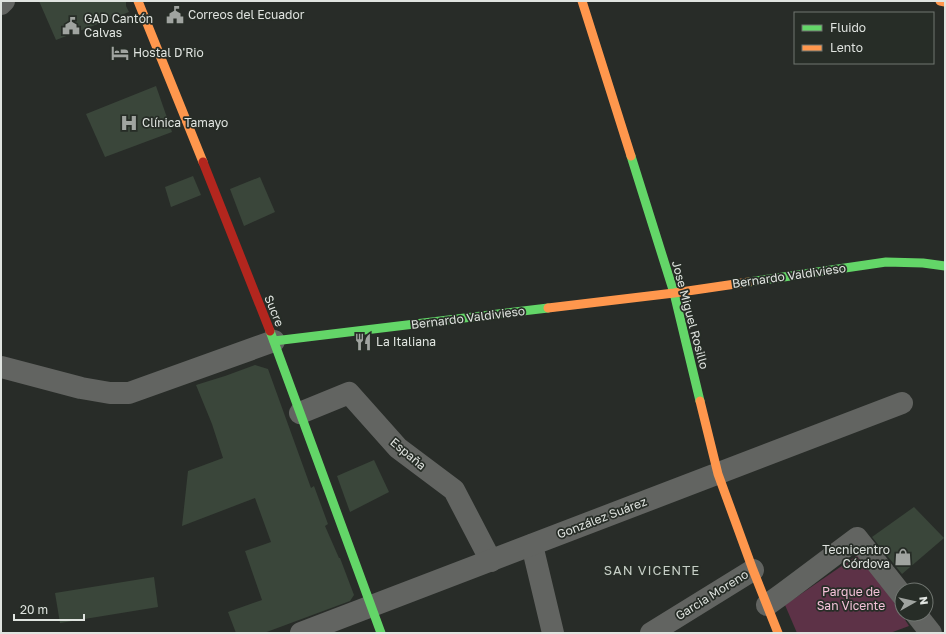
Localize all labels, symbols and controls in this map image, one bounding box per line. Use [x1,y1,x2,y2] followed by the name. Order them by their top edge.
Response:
[165,5,185,25] public building icon: Correos del Ecuador
[188,7,305,22] place label: Correos del Ecuador
[84,11,153,40] place label: GAD Cantón Calvas
[794,12,934,64] legend
[61,16,81,36] public building icon: GAD Cantón Calvas
[830,20,866,35] text: Fluido
[830,40,863,55] text: Lento
[110,43,130,63] hotel icon: Hostal D'Rio
[133,45,204,60] place label: Hostal D'Rio
[119,113,139,133] hospital icon: Clínica Tamayo
[142,115,228,130] place label: Clínica Tamayo
[669,259,712,371] street label: Jose Miguel Rosillo
[731,260,847,291] street label: Bernardo Valdivieso
[261,293,288,329] street label: Sucre
[410,303,526,332] street label: Bernardo Valdivieso
[353,332,373,352] restaurant icon: La Italiana
[376,334,436,349] place label: La Italiana
[387,434,429,473] street label: España
[555,493,649,542] street label: González Suárez
[822,542,890,571] place label: Tecnicentro Córdova
[893,547,913,567] shop icon: Tecnicentro Córdova
[604,562,700,578] district label: SAN VICENTE
[673,566,751,623] street label: Garcia Moreno
[894,582,934,622] north arrow
[817,584,885,613] park label: Parque de San Vicente
[917,595,931,606] text: N
[14,596,84,622] scale bar
[20,602,48,617] text: 20 m

